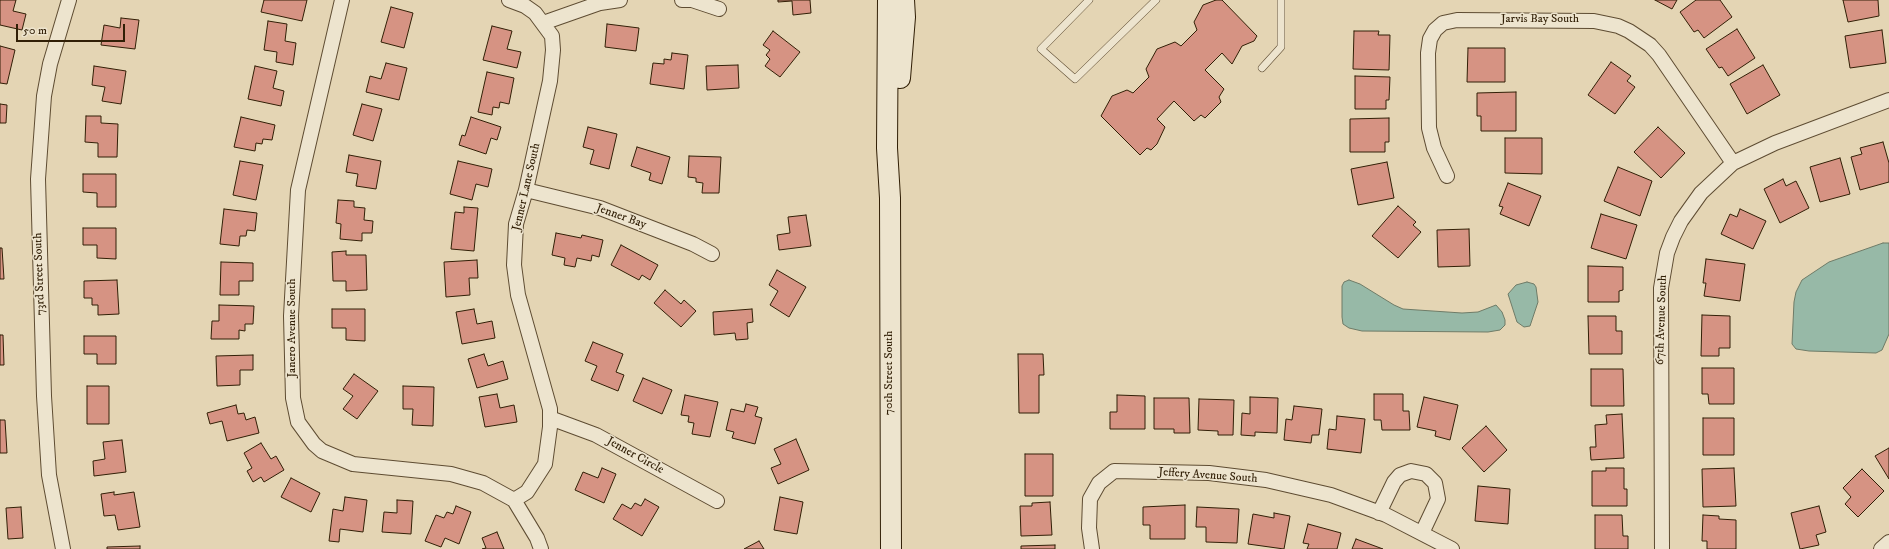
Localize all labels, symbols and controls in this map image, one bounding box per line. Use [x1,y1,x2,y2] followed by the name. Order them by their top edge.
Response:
[1501,13,1579,27] street label: Jarvis Bay South
[18,16,127,42] scale bar
[23,23,47,38] text: 50 m
[510,142,544,232] street label: Jenner Lane South
[594,201,648,233] street label: Jenner Bay
[31,232,49,316] street label: 73rd Street South
[1653,275,1671,365] street label: 67th Avenue South
[286,279,300,377] street label: Janero Avenue South
[883,331,897,415] street label: 70th Street South
[604,434,666,478] street label: Jenner Circle
[1158,465,1258,487] street label: Jeffery Avenue South

